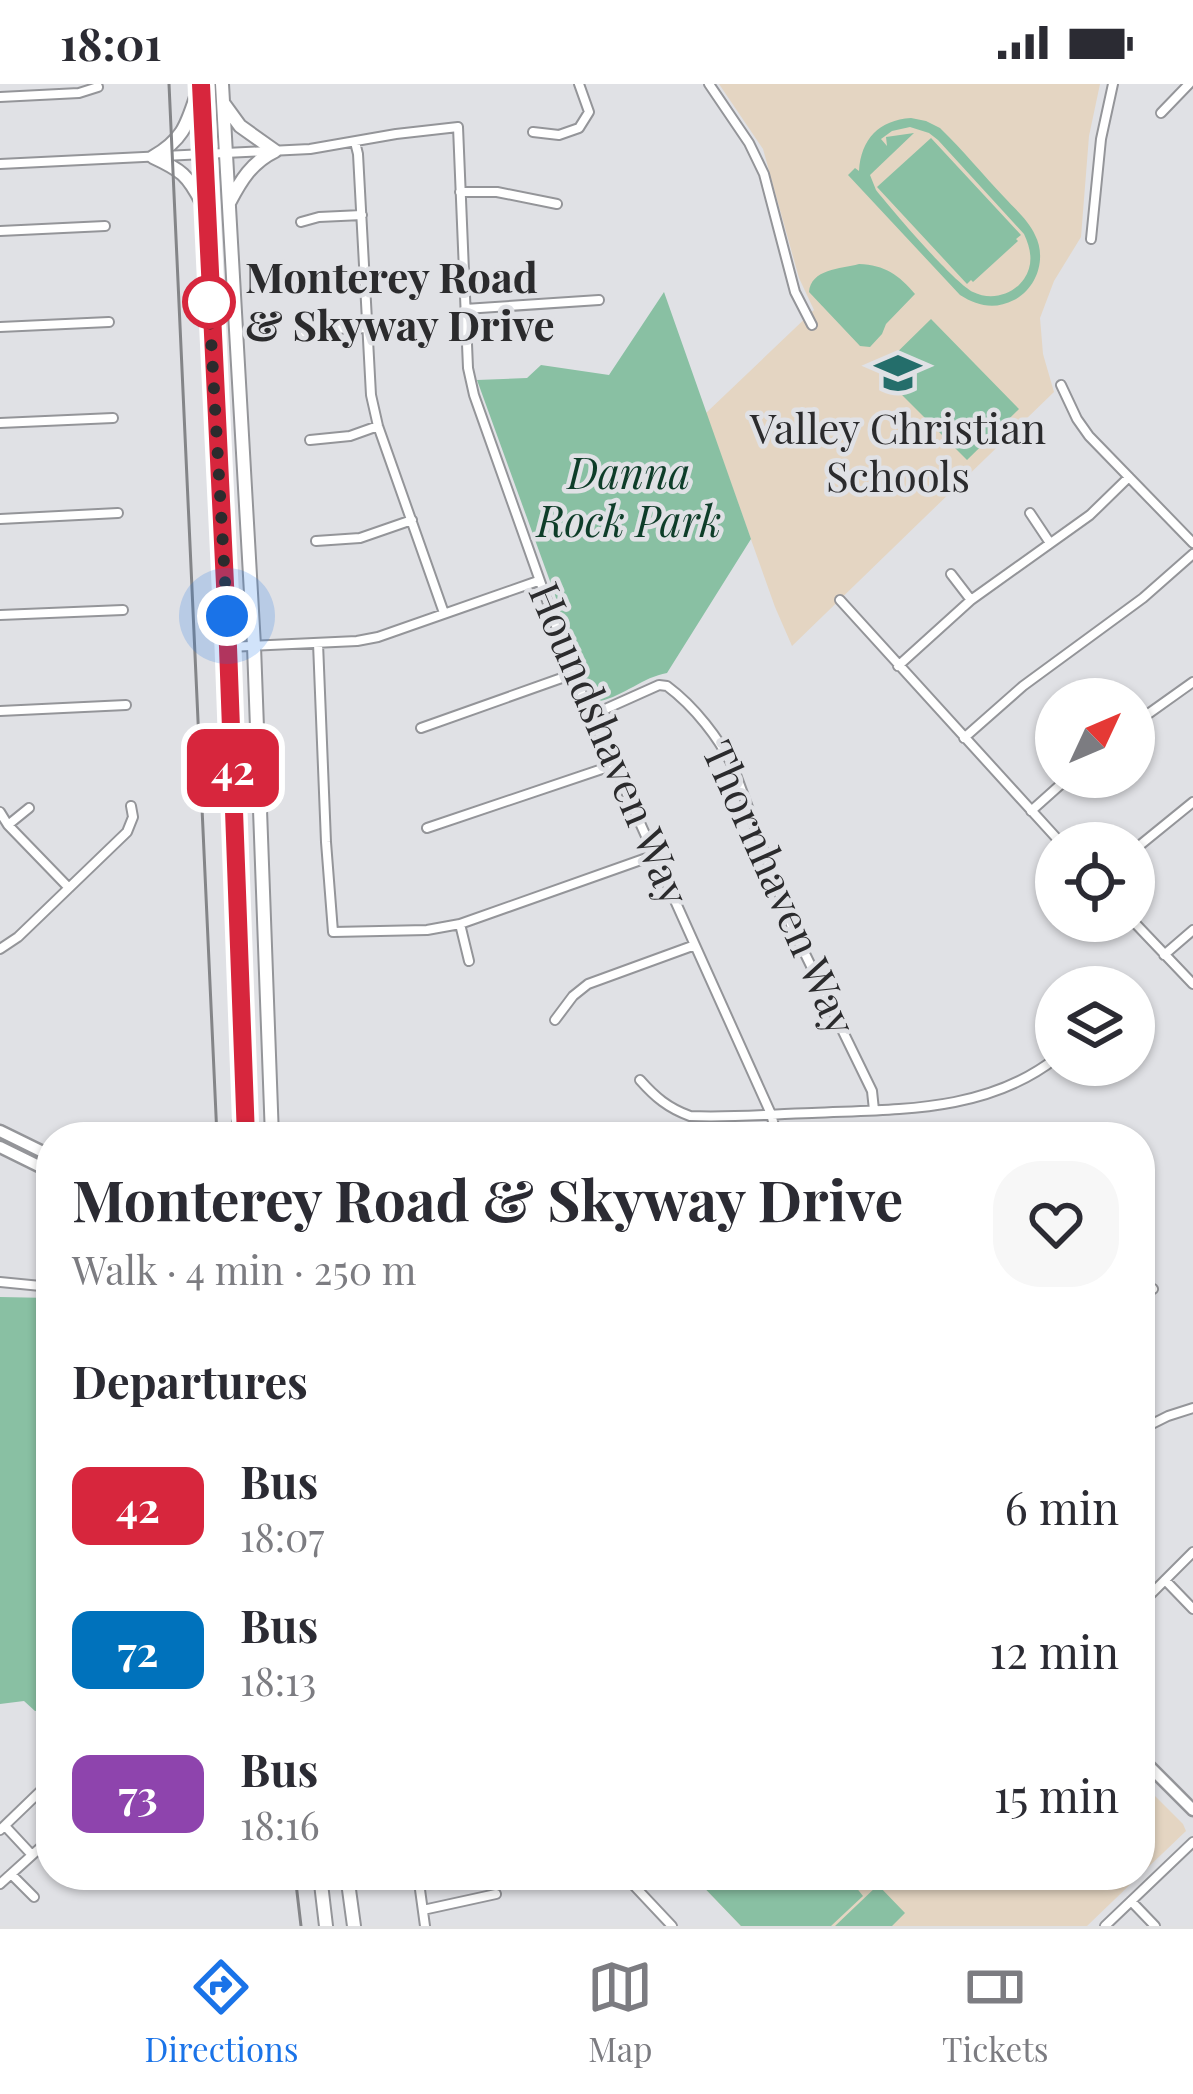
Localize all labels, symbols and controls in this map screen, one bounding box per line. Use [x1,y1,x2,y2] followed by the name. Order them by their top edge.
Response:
[60,12,162,72] text: 18:01
[245,248,555,352] place label: Monterey Road & Skyway Drive
[184,277,234,327] marker: Monterey Road & Skyway Drive
[873,348,923,398] school or university icon: Valley Christian Schools
[749,399,1046,503] place label: Valley Christian Schools
[535,444,721,548] park label: Danna Rock Park
[518,573,704,913] street label: Houndshaven Way
[197,586,257,646] your location
[1035,678,1155,798] north arrow
[1035,678,1155,1086] map controls
[179,729,287,807] line badge: 42
[691,731,871,1043] street label: Thornhaven Way
[211,740,255,796] text: 42
[1035,822,1155,942] button: locate
[1035,966,1155,1086] button: layers
[72,1160,903,1236] text: Monterey Road & Skyway Drive
[993,1161,1119,1287] button: heart
[72,1243,416,1295] text: Walk · 4 min · 250 m
[72,1350,308,1410] text: Departures
[240,1450,318,1510] text: Bus
[1005,1476,1119,1536] text: 6 min
[116,1478,160,1534] text: 42
[240,1510,324,1562] text: 18:07
[240,1594,318,1654] text: Bus
[990,1620,1119,1680] text: 12 min
[117,1622,159,1678] text: 72
[240,1654,316,1706] text: 18:13
[240,1738,318,1798] text: Bus
[994,1764,1119,1824] text: 15 min
[118,1766,158,1822] text: 73
[240,1798,320,1850] text: 18:16
[144,1954,299,2070] tab: Directions
[587,1954,653,2070] tab: Map
[942,1954,1049,2070] tab: Tickets

